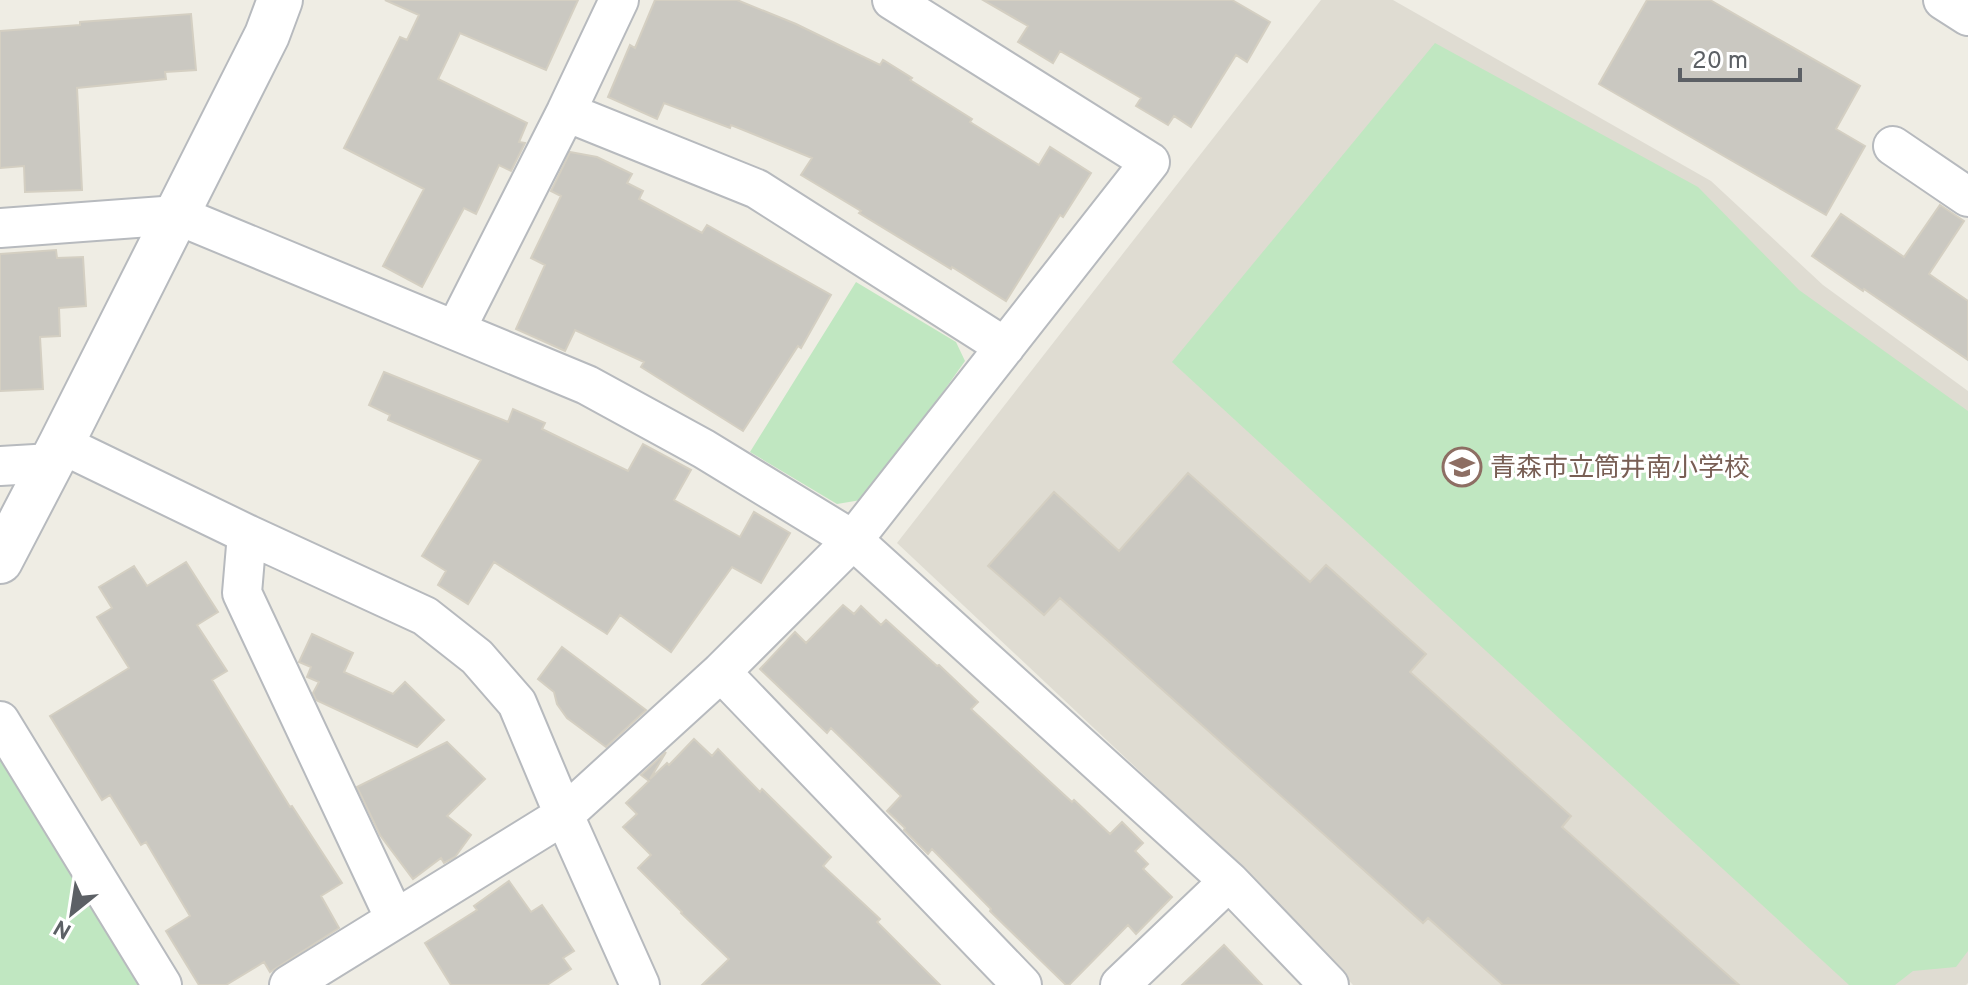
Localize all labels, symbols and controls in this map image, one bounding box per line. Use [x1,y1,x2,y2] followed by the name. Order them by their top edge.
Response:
[1680,32,1800,82] scale bar
[1692,47,1748,77] text: 20 m
[1441,446,1483,488] school or university icon: 青森市立筒井南小学校
[1490,453,1750,486] place label: 青森市立筒井南小学校
[32,873,112,953] north arrow
[50,913,77,944] text: N

